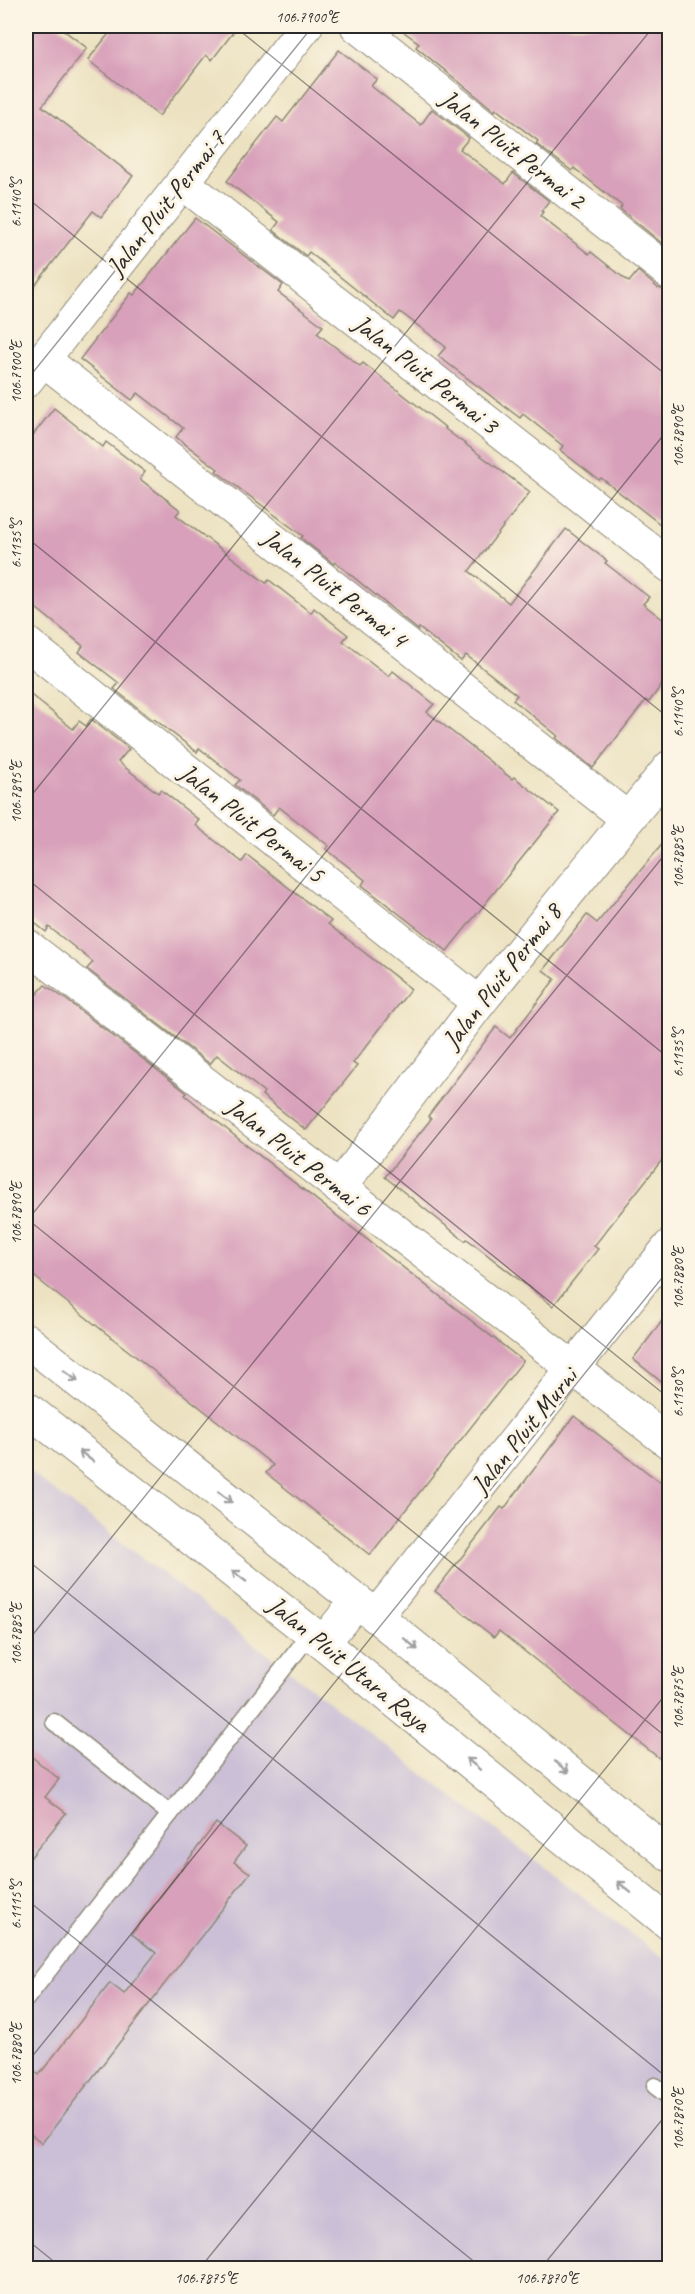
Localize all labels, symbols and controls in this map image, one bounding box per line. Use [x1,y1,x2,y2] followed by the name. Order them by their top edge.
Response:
[276,8,340,27] text: 106.7900°E
[432,81,594,218] street label: Jalan Pluit Permai 2
[98,123,234,284] street label: Jalan Pluit Permai 7
[7,176,26,227] text: 6.1140°S
[345,306,507,443] street label: Jalan Pluit Permai 3
[7,339,26,403] text: 106.7900°E
[669,403,688,467] text: 106.7890°E
[7,517,26,568] text: 6.1135°S
[254,520,416,657] street label: Jalan Pluit Permai 4
[669,686,688,737] text: 6.1140°S
[171,755,332,891] street label: Jalan Pluit Permai 5
[7,759,26,823] text: 106.7895°E
[669,824,688,888] text: 106.7885°E
[434,895,571,1057] street label: Jalan Pluit Permai 8
[669,1026,688,1077] text: 6.1135°S
[218,1089,379,1225] street label: Jalan Pluit Permai 6
[7,1180,26,1244] text: 106.7890°E
[669,1245,688,1309] text: 106.7880°E
[462,1359,587,1502] street label: Jalan Pluit Murni
[669,1366,688,1417] text: 6.1130°S
[63,1370,79,1383] one-way arrow
[78,1449,94,1462] one-way arrow
[216,1490,232,1503] one-way arrow
[231,1570,247,1583] one-way arrow
[259,1587,438,1741] street label: Jalan Pluit Utara Raya
[7,1601,26,1665] text: 106.7885°E
[402,1637,418,1650] one-way arrow
[669,1665,688,1729] text: 106.7875°E
[465,1758,481,1771] one-way arrow
[554,1760,569,1774] one-way arrow
[7,1878,26,1929] text: 6.1115°S
[616,1881,632,1894] one-way arrow
[7,2021,26,2085] text: 106.7880°E
[669,2086,688,2150] text: 106.7870°E
[175,2269,239,2288] text: 106.7875°E
[516,2269,580,2288] text: 106.7870°E

